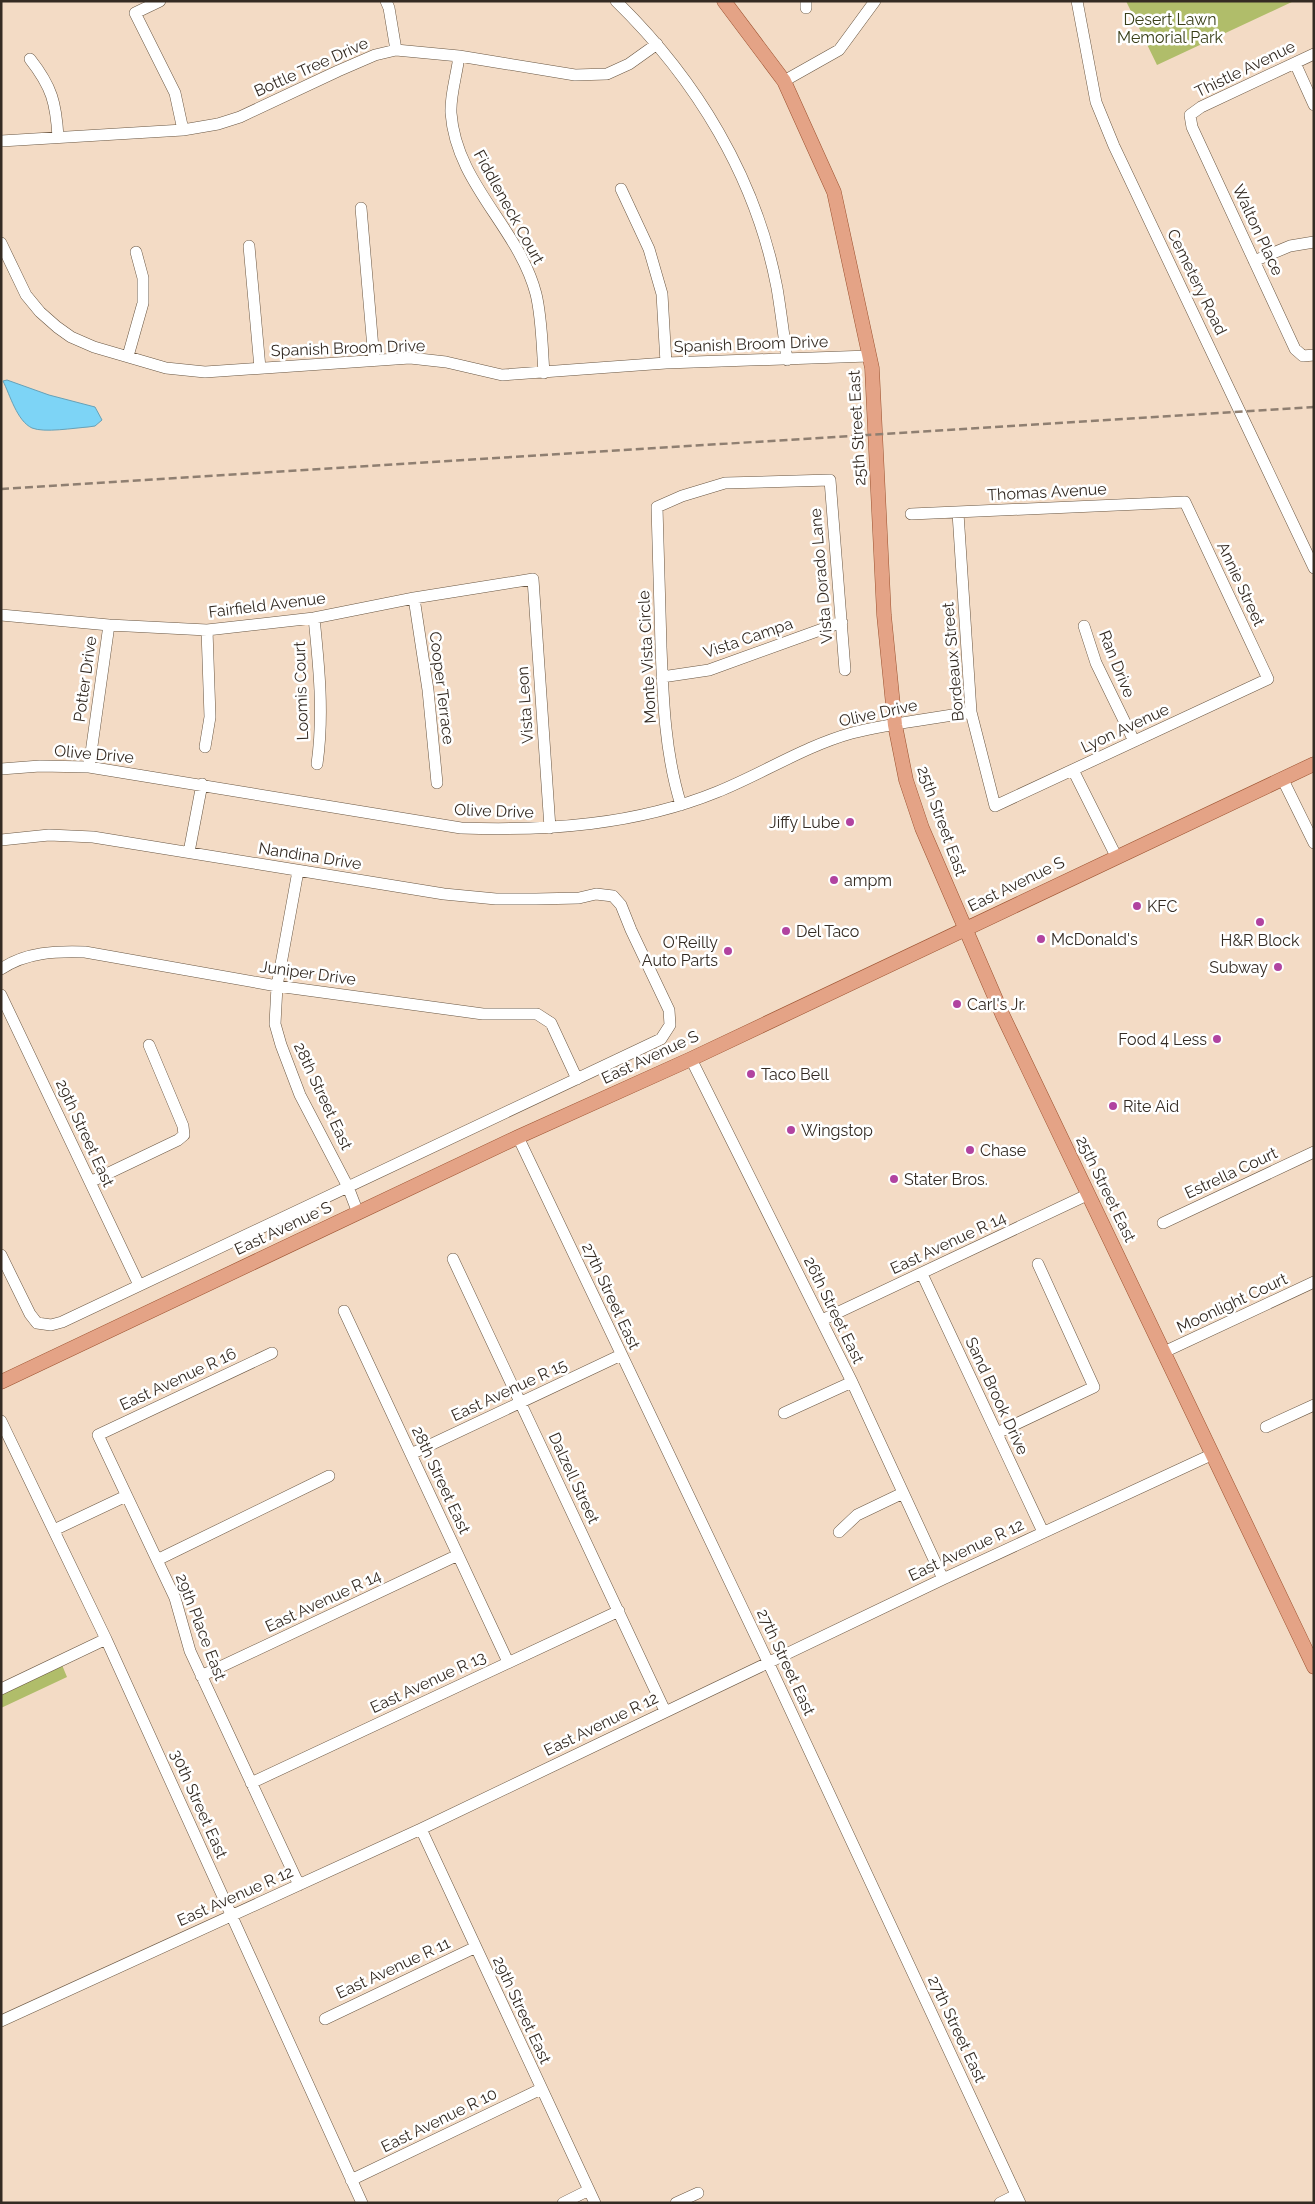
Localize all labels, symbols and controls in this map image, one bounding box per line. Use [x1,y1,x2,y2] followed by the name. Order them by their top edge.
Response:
[1117,10,1223,47] park label: Desert Lawn Memorial Park
[251,33,371,101] street label: Bottle Tree Drive
[1192,37,1298,101] street label: Thistle Avenue
[470,147,549,268] street label: Fiddleneck Court
[1229,181,1287,279] street label: Walton Place
[1163,226,1231,338] street label: Cemetery Road
[674,332,828,356] street label: Spanish Broom Drive
[271,336,425,360] street label: Spanish Broom Drive
[844,369,870,486] street label: 25th Street East
[987,479,1107,505] street label: Thomas Avenue
[806,508,836,644] street label: Vista Dorado Lane
[1213,539,1269,630] street label: Annie Street
[207,588,327,622] street label: Fairfield Avenue
[634,590,660,724] street label: Monte Vista Circle
[938,601,968,722] street label: Bordeaux Street
[701,614,795,662] street label: Vista Campa
[1095,628,1139,700] street label: Ran Drive
[426,631,458,745] street label: Cooper Terrace
[70,635,100,723] street label: Potter Drive
[290,640,312,741] street label: Loomis Court
[513,666,537,744] street label: Vista Leon
[837,695,919,731] street label: Olive Drive
[1078,699,1172,757] street label: Lyon Avenue
[53,741,135,767] street label: Olive Drive
[913,763,971,879] street label: 25th Street East
[454,800,534,822] street label: Olive Drive
[769,813,840,832] place label: Jiffy Lube
[844,816,856,828] marker: Jiffy Lube
[257,838,363,874] street label: Nandina Drive
[965,852,1068,916] street label: East Avenue S
[844,871,892,890] place label: ampm
[828,874,840,886] marker: ampm
[1147,897,1177,916] place label: KFC
[1131,900,1143,912] marker: KFC
[1254,916,1266,928] marker: H&R Block
[796,922,859,941] place label: Del Taco
[780,925,792,937] marker: Del Taco
[1051,930,1138,949] place label: McDonald's
[1221,931,1300,950] place label: H&R Block
[642,933,718,970] place label: O'Reilly Auto Parts
[1035,933,1047,945] marker: McDonald's
[722,945,734,957] marker: O'Reilly Auto Parts
[259,957,357,989] street label: Juniper Drive
[1209,958,1268,977] place label: Subway
[1272,961,1284,973] marker: Subway
[967,995,1026,1014] place label: Carl's Jr.
[951,998,963,1010] marker: Carl's Jr.
[598,1026,702,1088] street label: East Avenue S
[1118,1030,1207,1049] place label: Food 4 Less
[1211,1033,1223,1045] marker: Food 4 Less
[290,1039,357,1153] street label: 28th Street East
[761,1065,830,1084] place label: Taco Bell
[745,1068,757,1080] marker: Taco Bell
[52,1076,118,1190] street label: 29th Street East
[1123,1097,1179,1116] place label: Rite Aid
[1107,1100,1119,1112] marker: Rite Aid
[801,1121,873,1140] place label: Wingstop
[785,1124,797,1136] marker: Wingstop
[1072,1133,1140,1246] street label: 25th Street East
[980,1141,1026,1160] place label: Chase
[1182,1143,1281,1203] street label: Estrella Court
[964,1144,976,1156] marker: Chase
[904,1170,988,1189] place label: Stater Bros.
[888,1173,900,1185] marker: Stater Bros.
[231,1197,335,1259] street label: East Avenue S
[887,1208,1009,1278] street label: East Avenue R 14
[578,1240,644,1353] street label: 27th Street East
[800,1253,868,1367] street label: 26th Street East
[1174,1269,1291,1337] street label: Moonlight Court
[961,1334,1033,1458] street label: Sand Brook Drive
[117,1344,239,1414] street label: East Avenue R 16
[448,1355,570,1425] street label: East Avenue R 15
[408,1423,475,1537] street label: 28th Street East
[545,1429,604,1527] street label: Dalzell Street
[905,1515,1027,1585] street label: East Avenue R 12
[262,1566,384,1636] street label: East Avenue R 14
[172,1571,230,1684] street label: 29th Place East
[753,1606,819,1719] street label: 27th Street East
[367,1647,489,1717] street label: East Avenue R 13
[541,1688,661,1760] street label: East Avenue R 12
[167,1747,232,1862] street label: 30th Street East
[174,1862,296,1930] street label: East Avenue R 12
[333,1933,453,2003] street label: East Avenue R 11
[489,1953,555,2067] street label: 29th Street East
[924,1973,990,2086] street label: 27th Street East
[378,2084,500,2156] street label: East Avenue R 10

